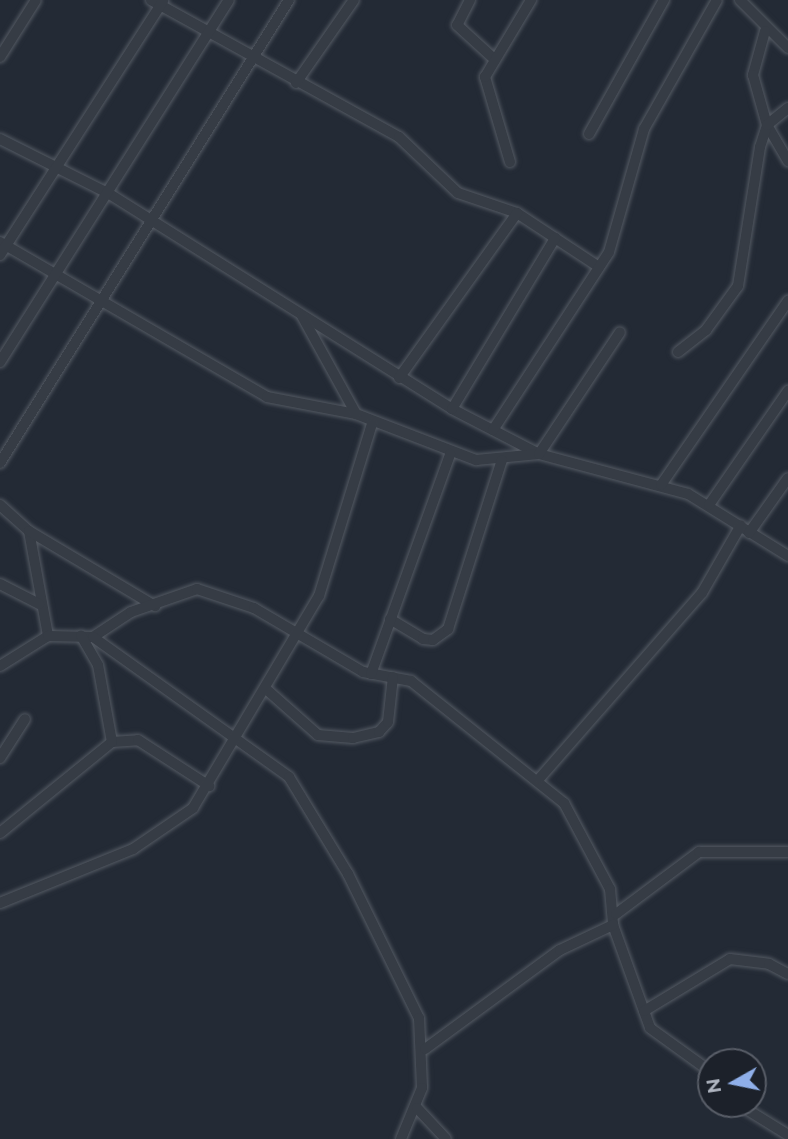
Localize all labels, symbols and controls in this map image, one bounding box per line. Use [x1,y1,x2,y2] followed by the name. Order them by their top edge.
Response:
[697,1048,767,1118] north arrow
[701,1077,725,1095] text: N

